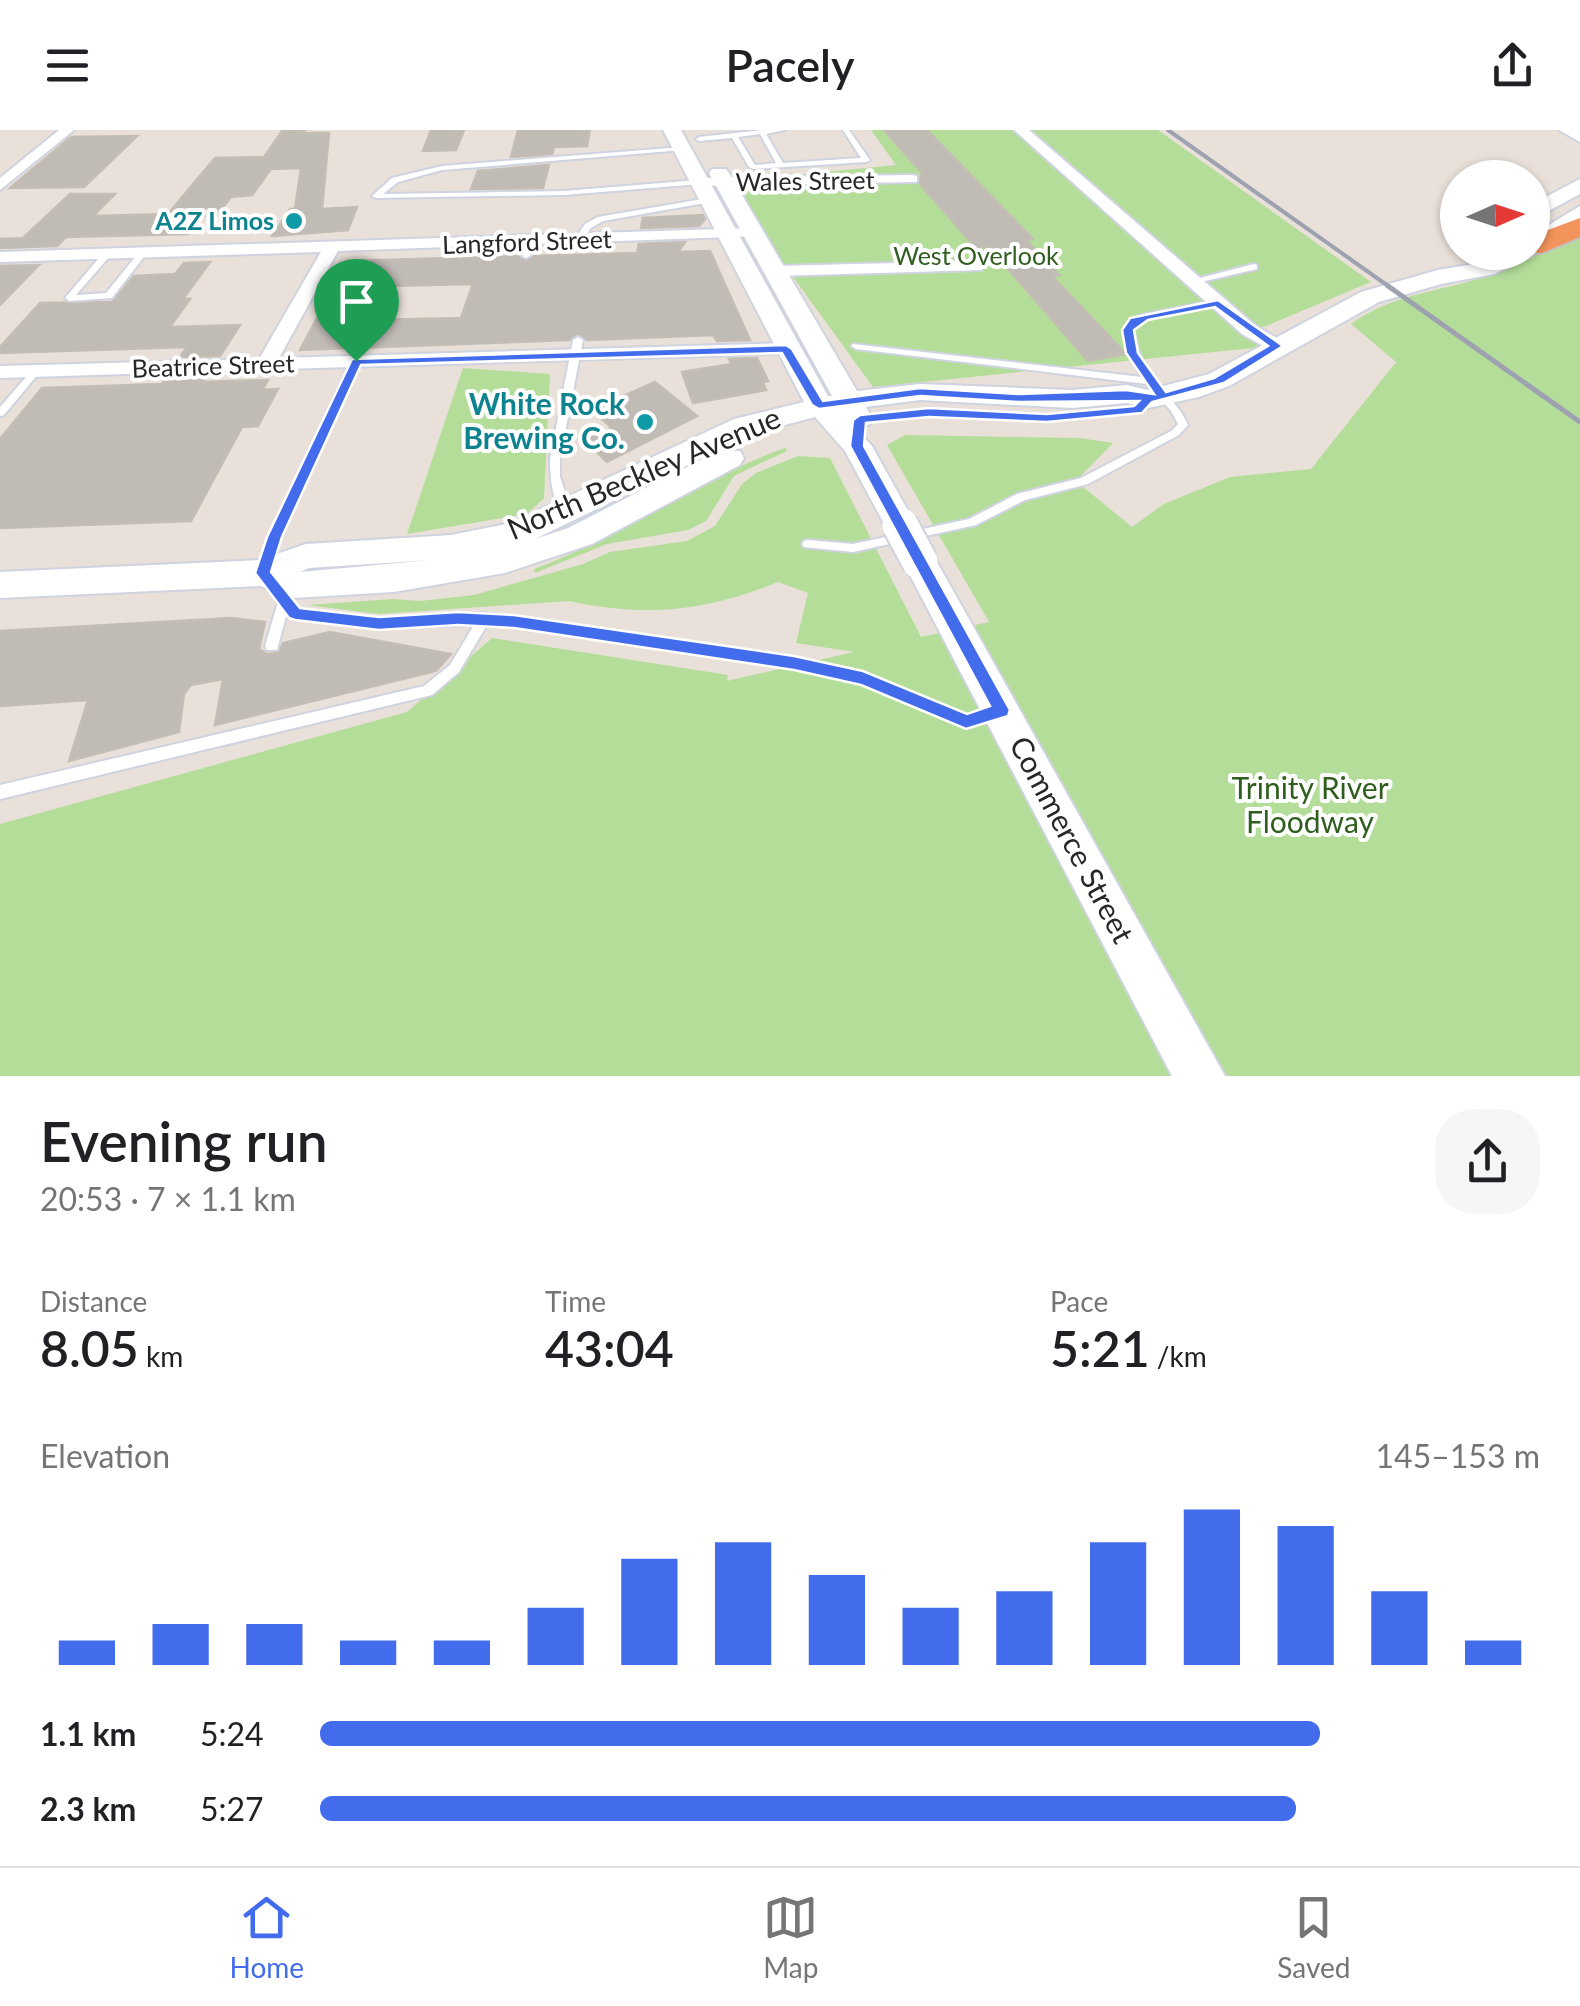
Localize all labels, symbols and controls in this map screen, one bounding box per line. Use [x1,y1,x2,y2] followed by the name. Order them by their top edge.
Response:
[40,38,95,93] icon: menu
[726,38,854,92] text: Pacely
[1485,38,1540,93] icon: share
[1440,160,1550,270] north arrow
[1440,160,1550,270] map controls
[735,164,875,196] street label: Wales Street
[154,205,274,235] place label: A2Z Limos
[283,210,305,232] marker: A2Z Limos
[442,223,612,259] street label: Langford Street
[893,240,1059,270] park label: West Overlook
[314,259,399,362] pin
[329,274,384,329] icon: arrive
[131,347,295,383] street label: Beatrice Street
[463,385,626,455] place label: White Rock Brewing Co.
[501,398,785,546] street label: North Beckley Avenue
[634,411,656,433] marker: White Rock Brewing Co.
[1003,730,1142,949] street label: Commerce Street
[1231,769,1389,839] park label: Trinity River Floodway
[40,1108,328,1174] text: Evening run
[1435,1109,1540,1214] button: share
[40,1179,296,1218] text: 20:53 · 7 × 1.1 km
[40,1284,147,1318] text: Distance
[545,1284,606,1318] text: Time
[1050,1284,1108,1318] text: Pace
[40,1318,139,1378] text: 8.05
[545,1318,674,1378] text: 43:04
[1050,1318,1150,1378] text: 5:21
[139,1339,183,1373] text: km
[1150,1339,1207,1373] text: /km
[40,1436,170,1475] text: Elevation
[1376,1436,1540,1475] text: 145–153 m
[40,1714,136,1753] text: 1.1 km
[200,1714,264,1753] text: 5:24
[40,1789,136,1828] text: 2.3 km
[200,1789,264,1828] text: 5:27
[230,1890,304,1984] tab: Home
[763,1890,818,1984] tab: Map
[1277,1890,1350,1984] tab: Saved

